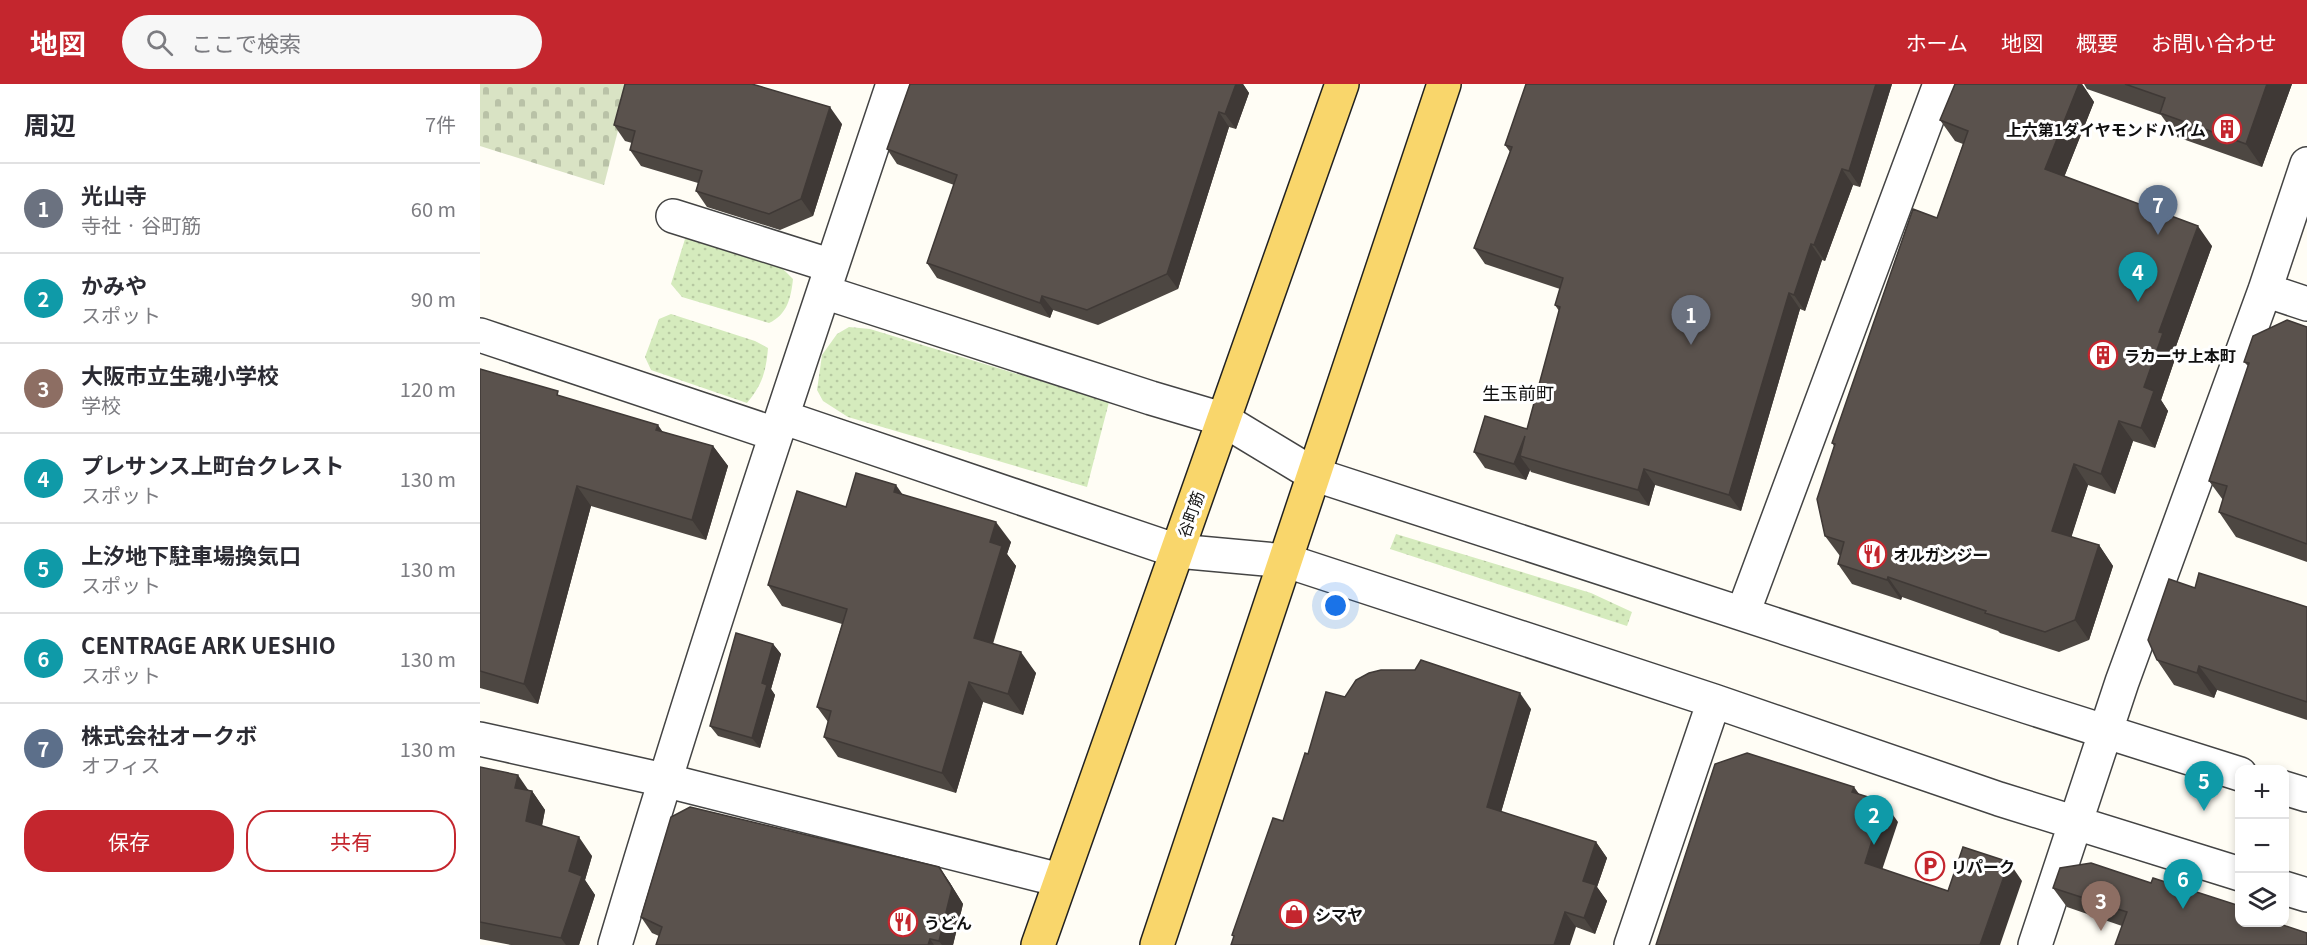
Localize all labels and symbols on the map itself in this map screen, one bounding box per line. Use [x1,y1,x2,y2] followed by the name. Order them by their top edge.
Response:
[2211,113,2243,145] building icon: 上六第1ダイヤモンドハイム
[2006,117,2206,141] place label: 上六第1ダイヤモンドハイム
[2138,186,2178,235] pin: 7
[2118,252,2158,302] pin: 4
[1672,296,1710,345] pin: 1
[2087,339,2119,371] building icon: ラカーサ上本町
[2124,343,2236,367] place label: ラカーサ上本町
[1482,379,1554,405] district label: 生玉前町
[1171,487,1209,541] street label: 谷町筋
[1856,538,1888,570] restaurant icon: オルガンジー
[1893,542,1989,566] place label: オルガンジー
[1321,591,1350,620] your location
[2184,762,2224,811] pin: 5
[1854,796,1894,845] pin: 2
[1914,850,1946,882] parking icon: リパーク
[1951,854,2015,878] place label: リパーク
[2164,860,2202,909] pin: 6
[2082,882,2120,931] pin: 3
[1278,898,1310,930] shop icon: シマヤ
[1315,902,1363,926] place label: シマヤ
[887,906,919,938] restaurant icon: うどん
[924,910,972,934] place label: うどん

